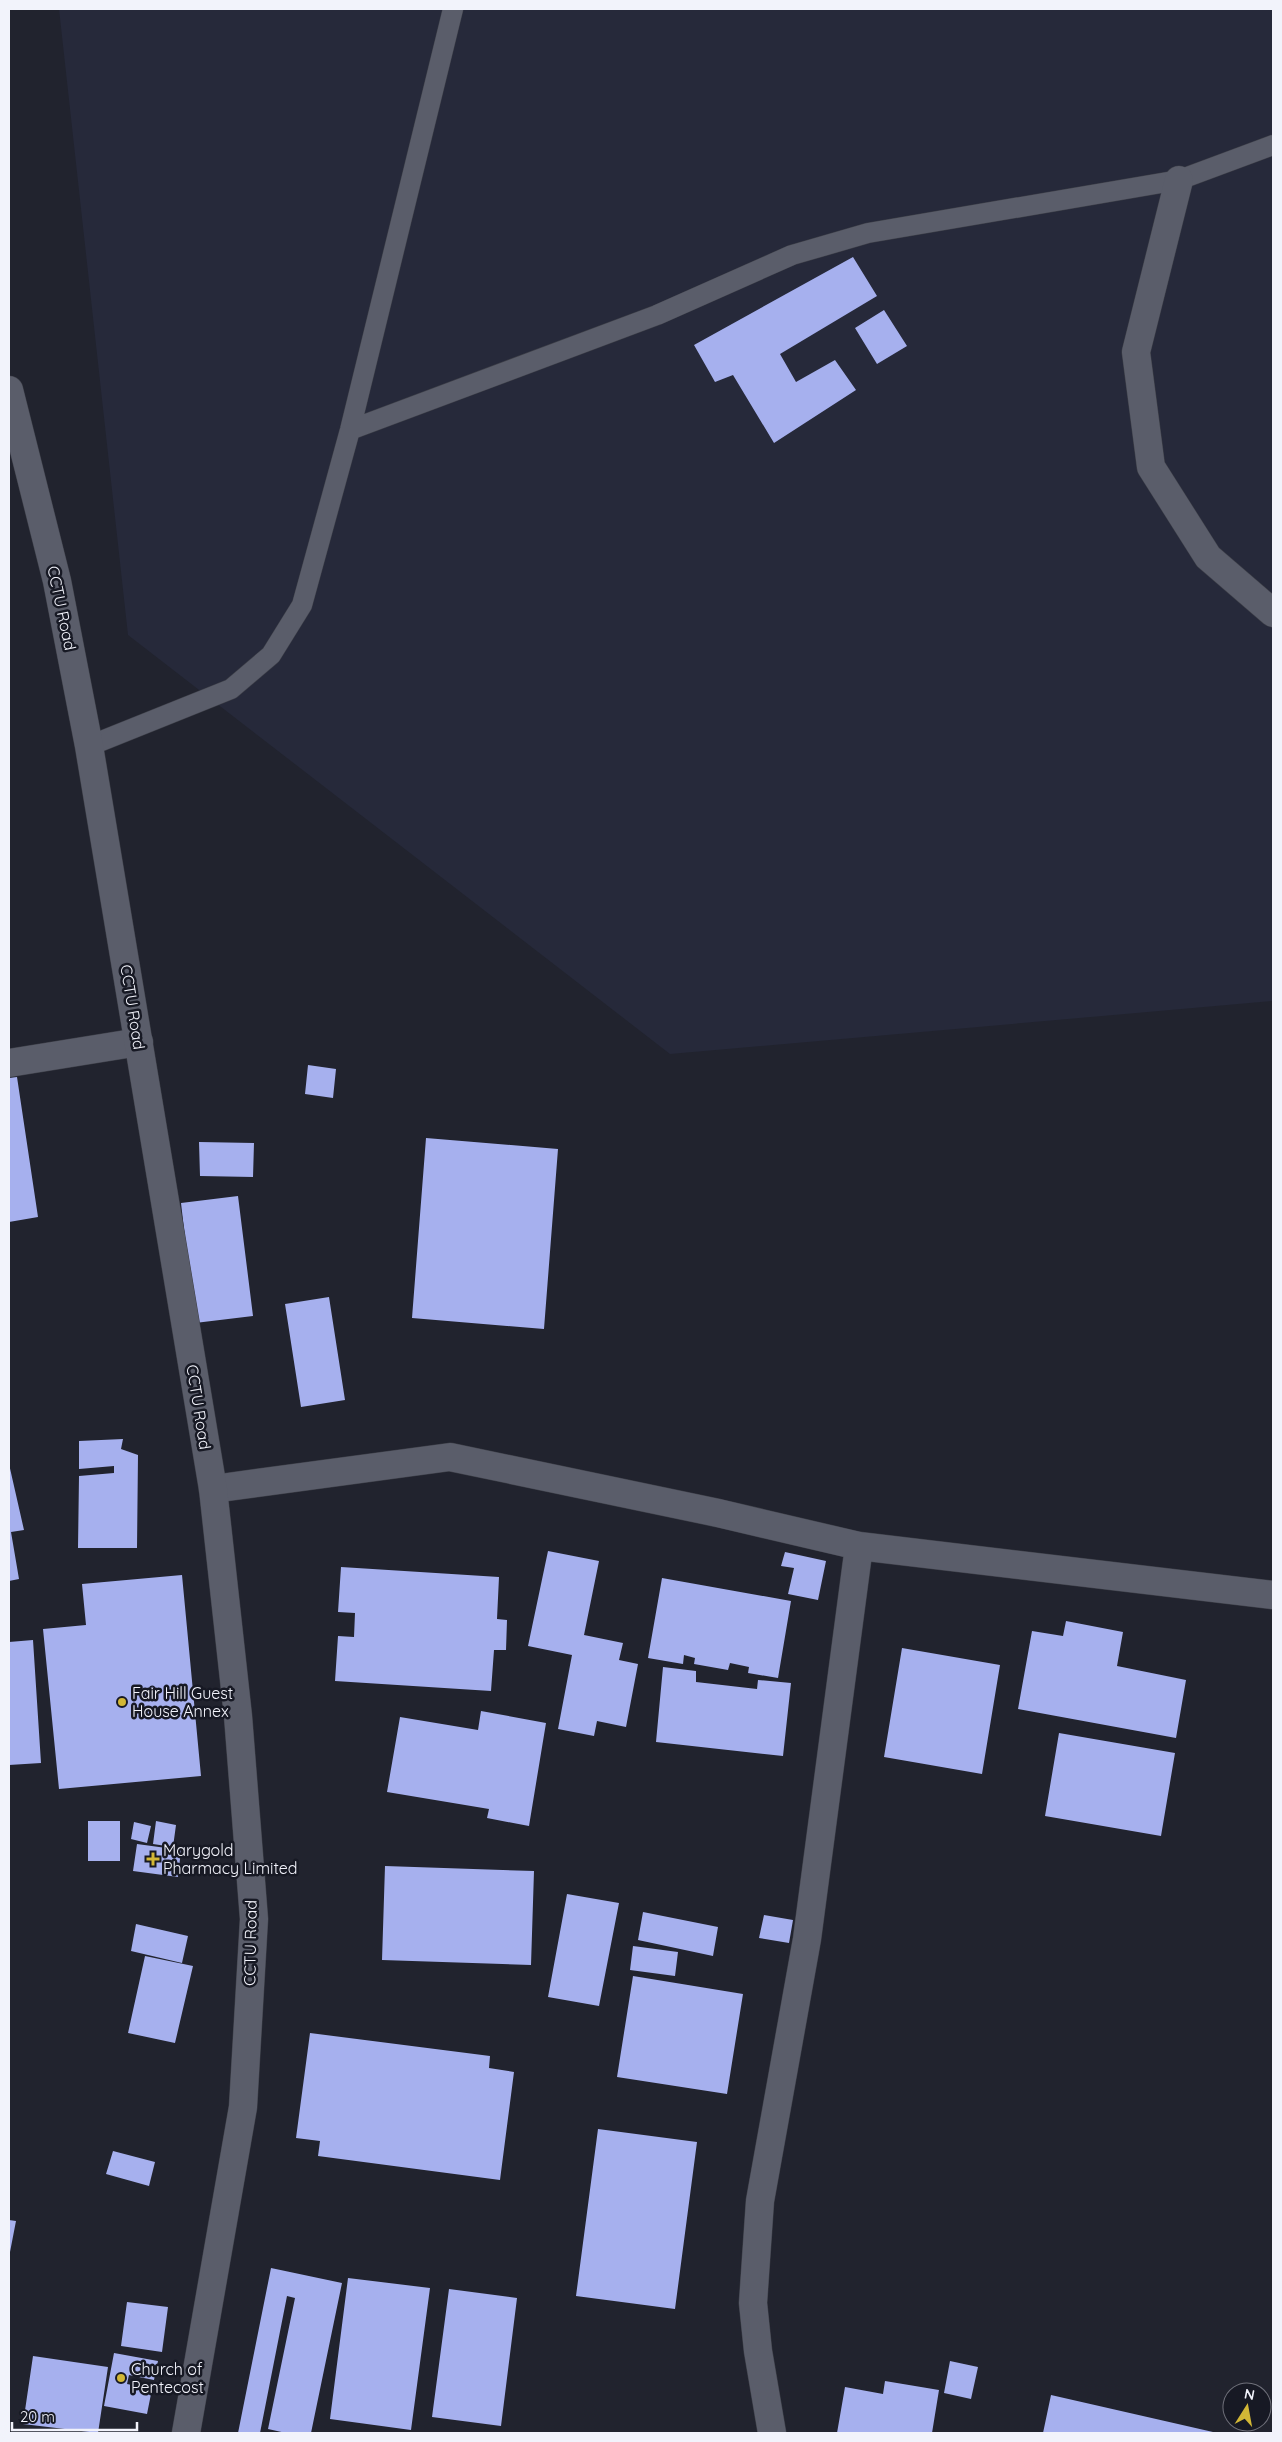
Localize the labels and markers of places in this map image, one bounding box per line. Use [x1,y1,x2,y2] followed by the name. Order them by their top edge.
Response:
[132,1683,233,1721] place label: Fair Hill Guest House Annex
[116,1696,128,1708] marker: Fair Hill Guest House Annex
[163,1840,298,1878] place label: Marygold Pharmacy Limited
[147,1853,159,1865] marker: Marygold Pharmacy Limited
[131,2359,204,2397] place label: Church of Pentecost
[115,2372,127,2384] marker: Church of Pentecost

